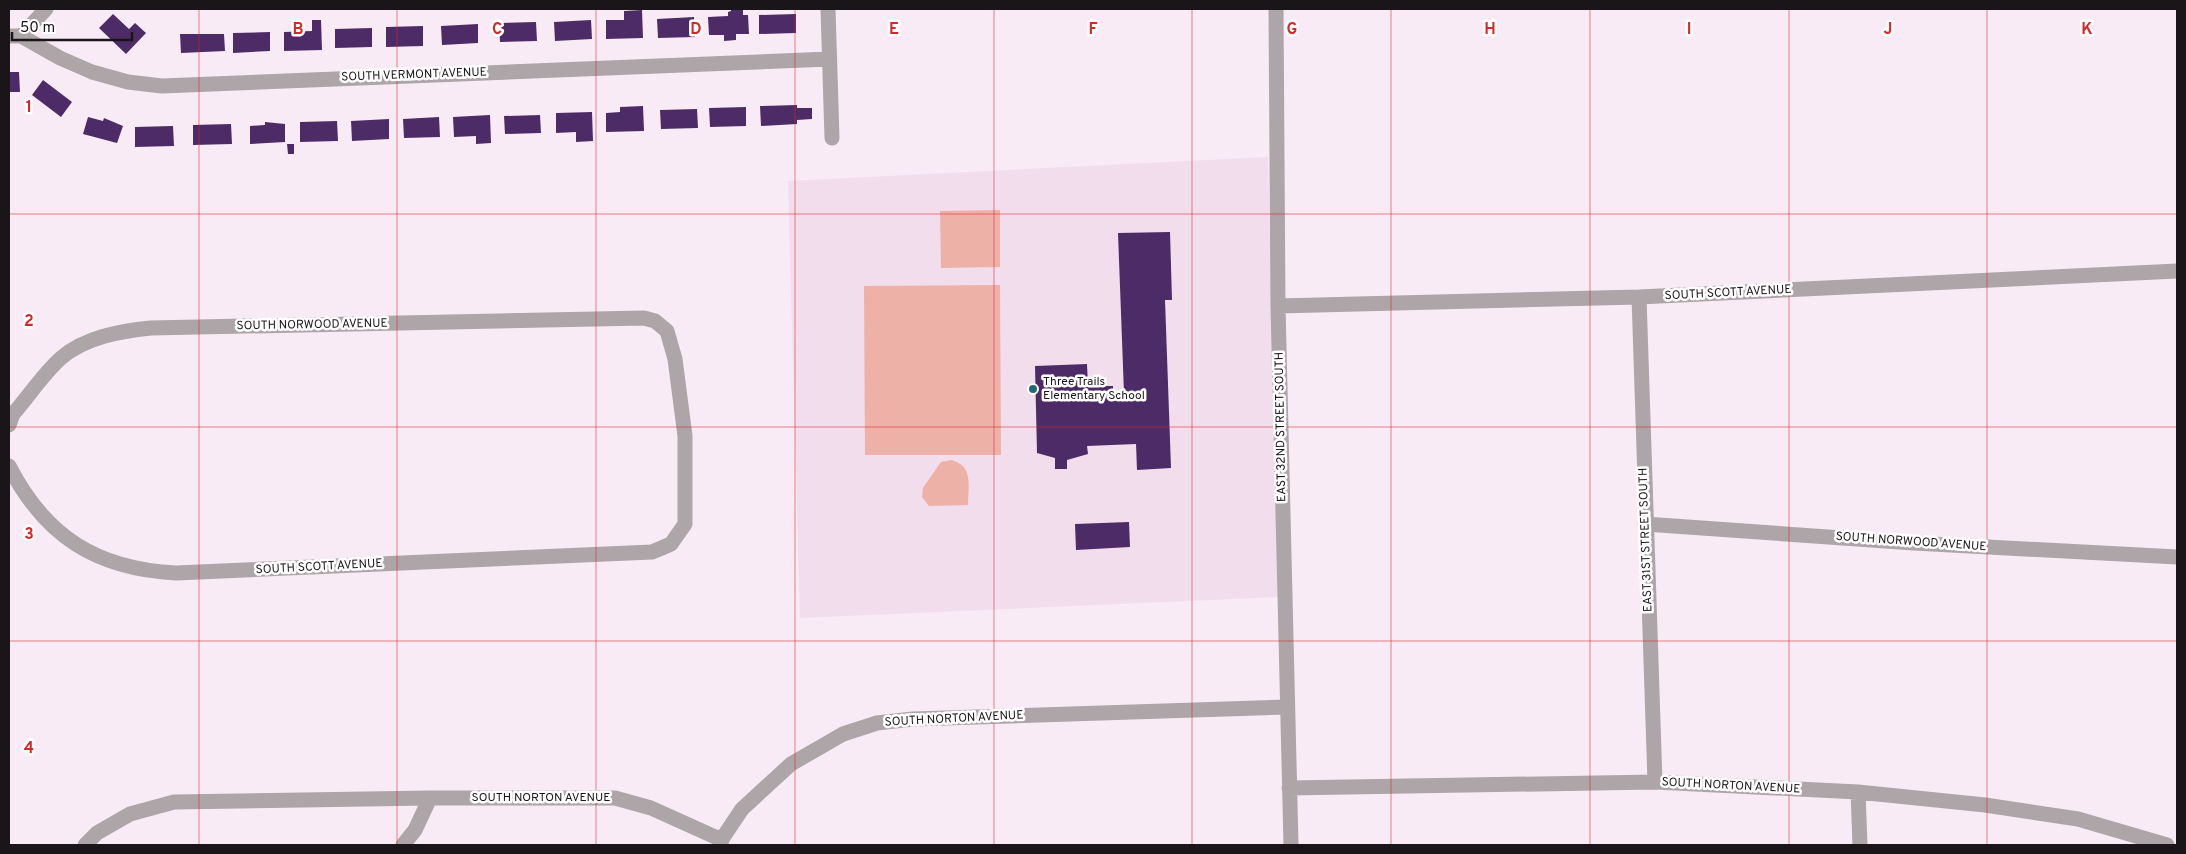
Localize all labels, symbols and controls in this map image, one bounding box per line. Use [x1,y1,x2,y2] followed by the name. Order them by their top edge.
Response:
[12,10,132,42] scale bar
[20,19,55,38] text: 50 m
[292,20,304,40] text: B
[492,20,502,40] text: C
[690,20,702,40] text: D
[889,20,899,40] text: E
[1088,20,1098,40] text: F
[1287,20,1297,40] text: G
[1484,20,1496,40] text: H
[1687,20,1691,40] text: I
[1884,20,1892,40] text: J
[2081,20,2093,40] text: K
[341,64,487,86] street label: SOUTH VERMONT AVENUE
[26,98,32,118] text: 1
[1664,282,1792,304] street label: SOUTH SCOTT AVENUE
[24,312,34,332] text: 2
[236,316,388,334] street label: SOUTH NORWOOD AVENUE
[1272,352,1290,502] street label: EAST 32ND STREET SOUTH
[1043,374,1145,404] place label: Three Trails Elementary School
[1027,383,1039,395] marker: Three Trails Elementary School
[1635,468,1657,612] street label: EAST 31ST STREET SOUTH
[24,525,34,545] text: 3
[1835,529,1987,555] street label: SOUTH NORWOOD AVENUE
[255,556,383,578] street label: SOUTH SCOTT AVENUE
[884,707,1024,731] street label: SOUTH NORTON AVENUE
[24,739,34,759] text: 4
[1661,774,1801,798] street label: SOUTH NORTON AVENUE
[472,790,611,806] street label: SOUTH NORTON AVENUE

